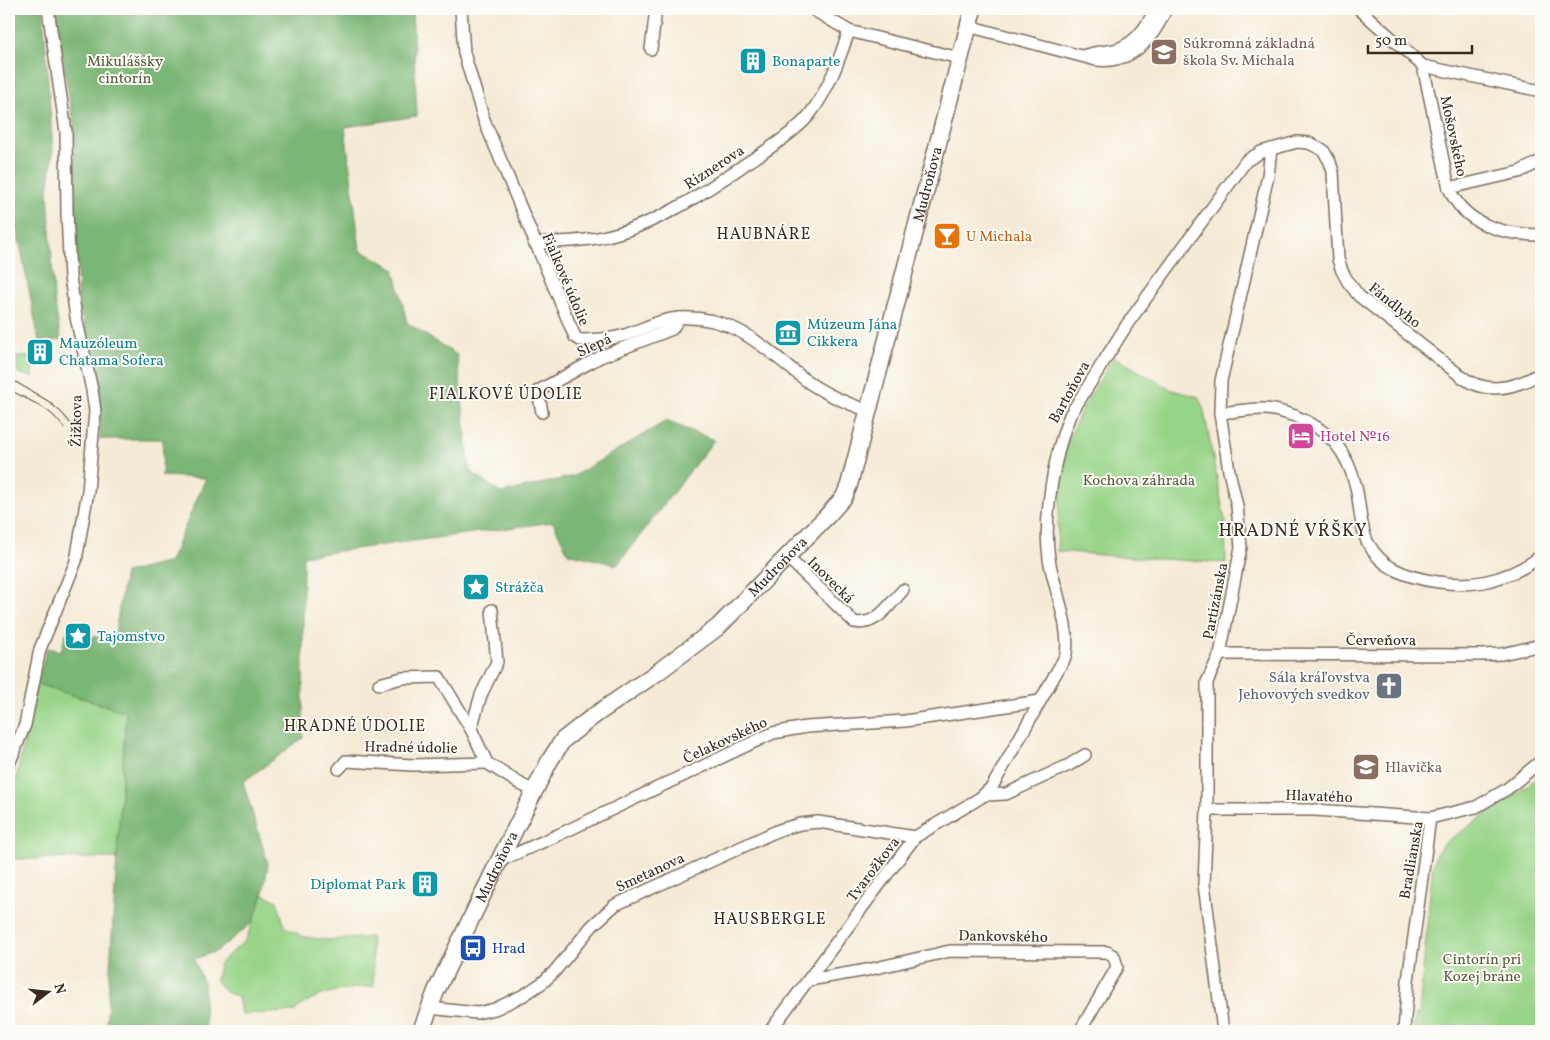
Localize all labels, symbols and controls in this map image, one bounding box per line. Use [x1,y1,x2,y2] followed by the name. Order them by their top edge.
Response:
[1368,22,1471,54] scale bar
[1375,31,1407,52] text: 50 m
[1183,34,1315,72] place label: Súkromná základná škola Sv. Michala
[1149,37,1179,67] school or university icon: Súkromná základná škola Sv. Michala
[738,46,768,76] building icon: Bonaparte
[87,52,163,90] park label: Mikulášsky cintorín
[772,52,840,73] place label: Bonaparte
[1434,94,1471,179] street label: Mošovského
[681,141,749,196] street label: Riznerova
[909,145,949,225] street label: Mudroňova
[932,221,962,251] bar icon: U Michala
[717,224,811,246] district label: HAUBNÁRE
[966,227,1032,248] place label: U Michala
[536,230,594,329] street label: Fialkové údolie
[1363,278,1425,334] street label: Fándlyho
[807,315,897,353] place label: Múzeum Jána Cikkera
[773,318,803,348] museum icon: Múzeum Jána Cikkera
[574,329,615,363] street label: Slepá
[59,334,164,372] place label: Mauzóleum Chatama Sofera
[25,337,55,367] building icon: Mauzóleum Chatama Sofera
[1045,358,1096,428] street label: Bartoňova
[429,384,583,406] district label: FIALKOVÉ ÚDOLIE
[67,395,88,448] street label: Žižkova
[1286,421,1316,451] hotel icon: Hotel №16
[1320,427,1390,448] place label: Hotel №16
[1083,471,1195,492] park label: Kochova záhrada
[1218,519,1368,544] district label: HRADNÉ VŔŠKY
[744,533,813,602] street label: Mudroňova
[802,553,858,609] street label: Inovecká
[1199,561,1234,642] street label: Partizánska
[461,572,491,602] place icon: Strážča
[495,578,544,599] place label: Strážča
[63,621,93,651] place icon: Tajomstvo
[97,627,165,648] place label: Tajomstvo
[1346,631,1416,652] street label: Červeňova
[1238,668,1370,706] place label: Sála kráľovstva Jehovových svedkov
[1374,671,1404,701] church icon: Sála kráľovstva Jehovových svedkov
[680,713,771,770] street label: Čelakovského
[284,716,426,738] district label: HRADNÉ ÚDOLIE
[364,737,458,760] street label: Hradné údolie
[1351,752,1381,782] school or university icon: Hlavička
[1385,758,1442,779] place label: Hlavička
[1285,786,1353,809] street label: Hlavatého
[1395,820,1430,901] street label: Bradlianska
[471,828,524,906] street label: Mudroňova
[843,833,906,907] street label: Tvarožkova
[613,848,688,898] street label: Smetanova
[410,869,440,899] building icon: Diplomat Park
[310,875,406,896] place label: Diplomat Park
[713,909,827,931] district label: HAUSBERGLE
[958,926,1048,949] street label: Dankovského
[458,933,488,963] bus stop icon: Hrad
[492,939,526,960] place label: Hrad
[1443,950,1521,988] park label: Cintorín pri Kozej bráne
[22,968,72,1018] north arrow
[49,981,70,996] text: N

